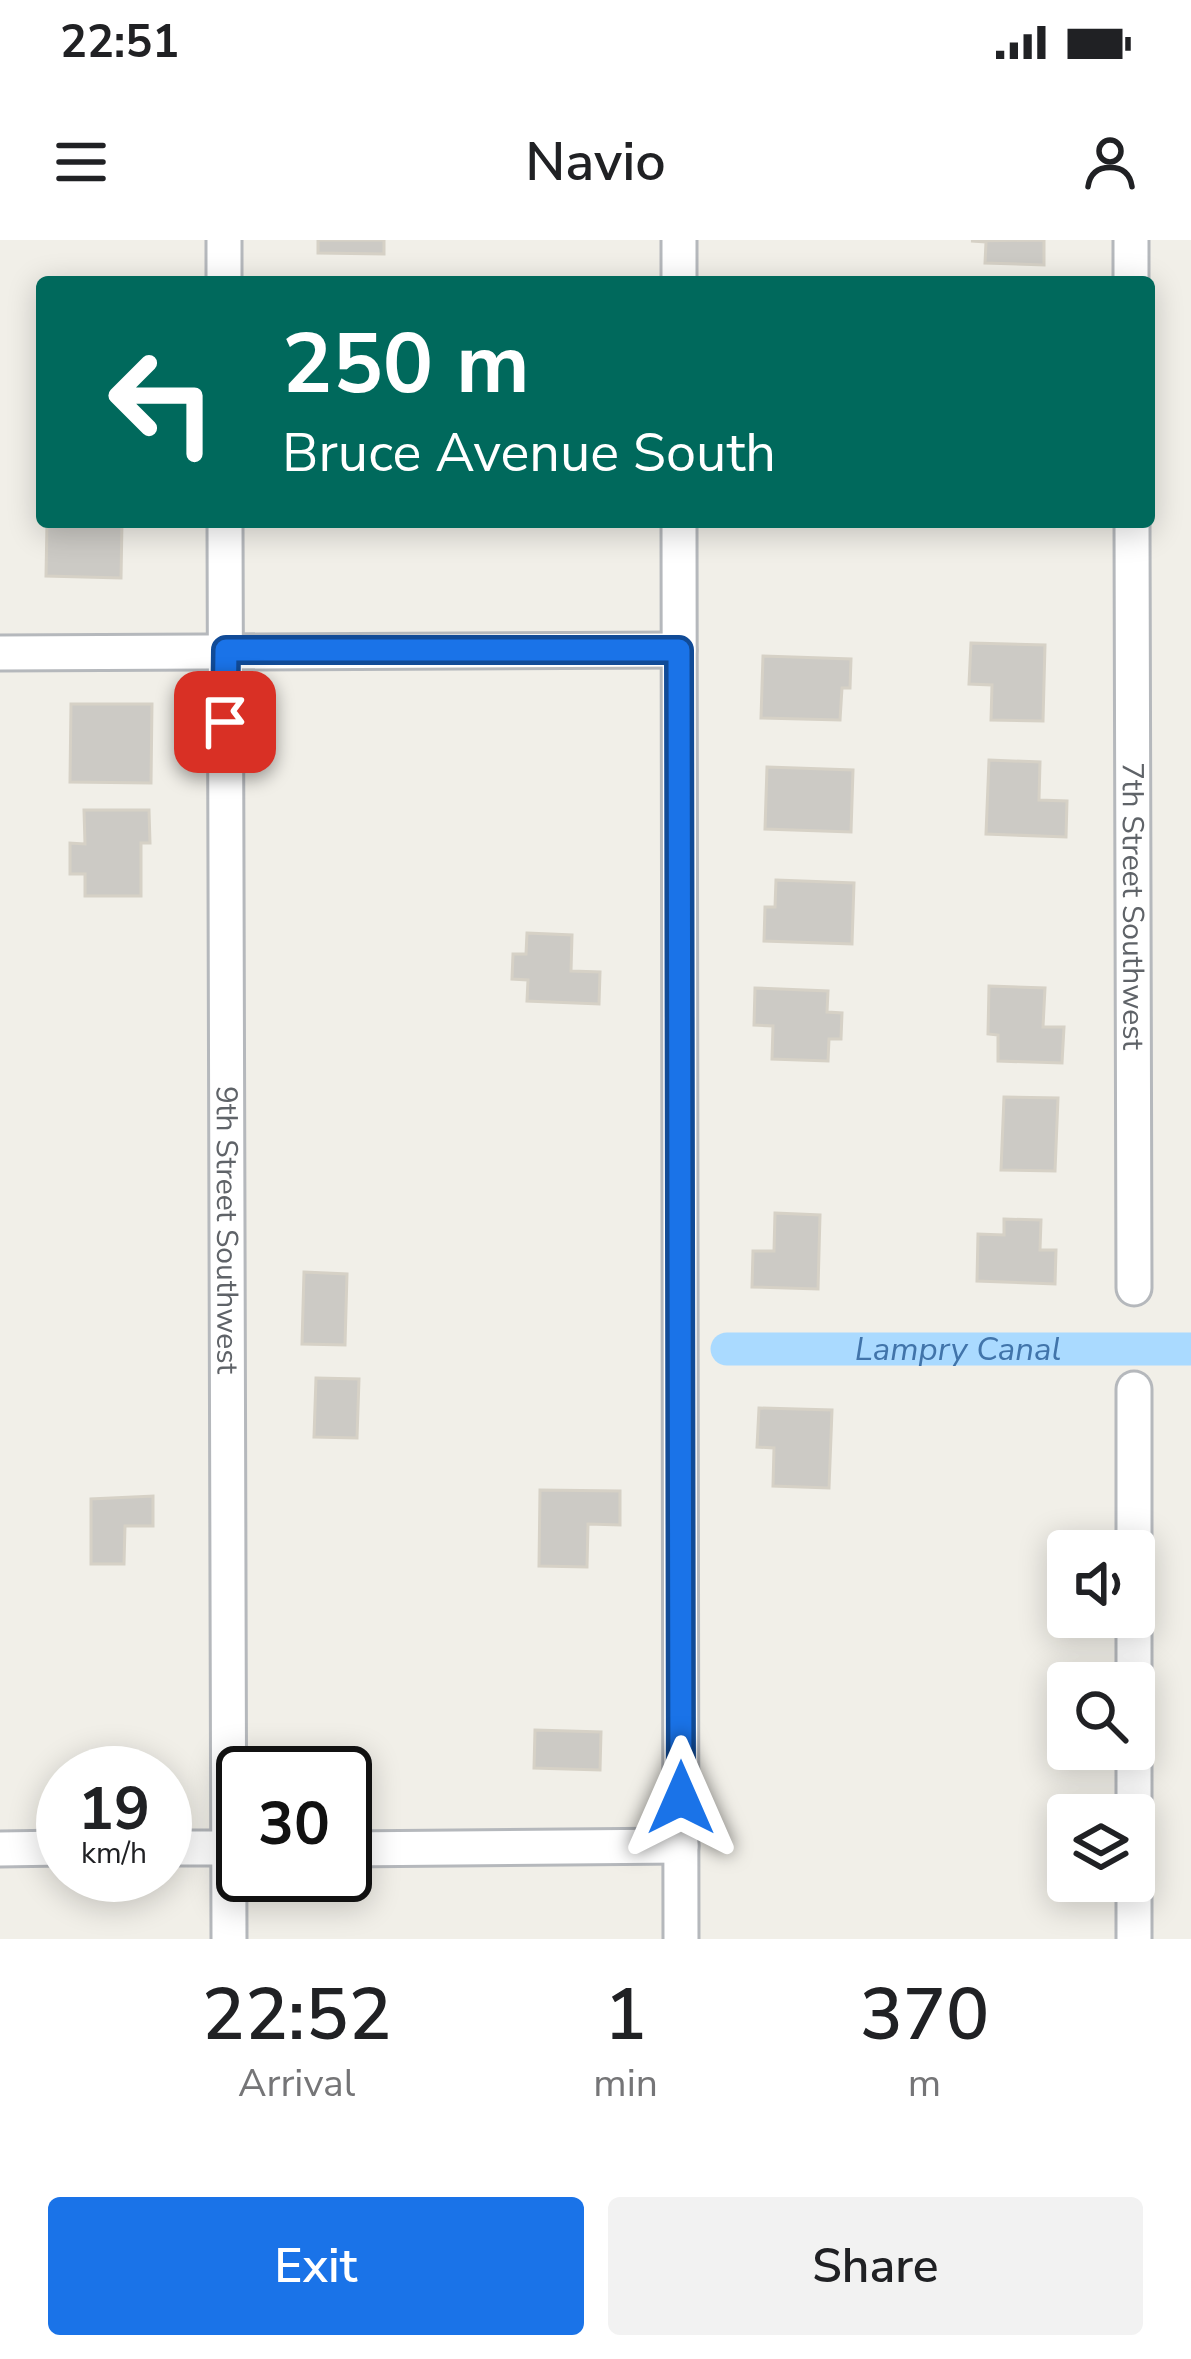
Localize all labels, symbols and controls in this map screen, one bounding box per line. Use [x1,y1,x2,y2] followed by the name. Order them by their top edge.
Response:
[60,12,179,73] text: 22:51
[525,125,666,199] text: Navio
[48,129,114,195] icon: menu
[1077,129,1143,195] icon: person
[282,307,530,422] text: 250 m
[84,324,240,480] icon: left
[282,416,776,490] text: Bruce Avenue South
[174,671,276,773] pin
[192,689,258,755] icon: arrive
[1112,762,1154,1051] street label: 7th Street Southwest
[206,1086,248,1375] street label: 9th Street Southwest
[855,1327,1061,1372] water label: Lampry Canal
[1047,1530,1155,1902] map controls
[1047,1530,1155,1638] button: sound
[1047,1662,1155,1770] button: search
[618,1735,744,1861] position arrow
[216,1746,372,1902] speed limit sign: 30
[78,1768,150,1850] text: 19
[1047,1794,1155,1902] button: layers
[81,1833,147,1874] text: km/h
[202,1966,392,2064] text: 22:52
[604,1966,647,2064] text: 1
[860,1966,989,2064] text: 370
[238,2057,355,2110] text: Arrival
[593,2057,658,2110] text: min
[908,2057,941,2110] text: m
[48,2197,584,2335] button: Exit
[608,2197,1143,2335] button: Share

